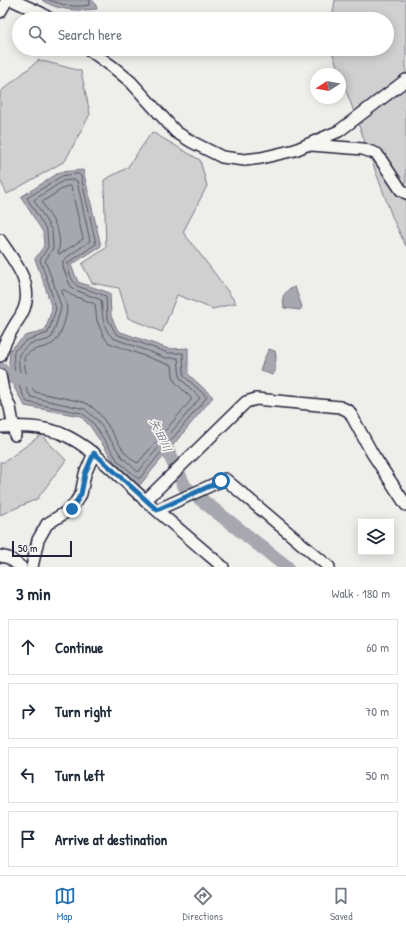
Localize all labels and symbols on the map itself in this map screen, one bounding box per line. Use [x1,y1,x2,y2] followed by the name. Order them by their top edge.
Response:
[310,68,346,104] north arrow
[146,415,176,455] water label: 矢田川
[212,472,230,490] route start
[63,500,81,518] route end
[12,539,72,558] scale bar

